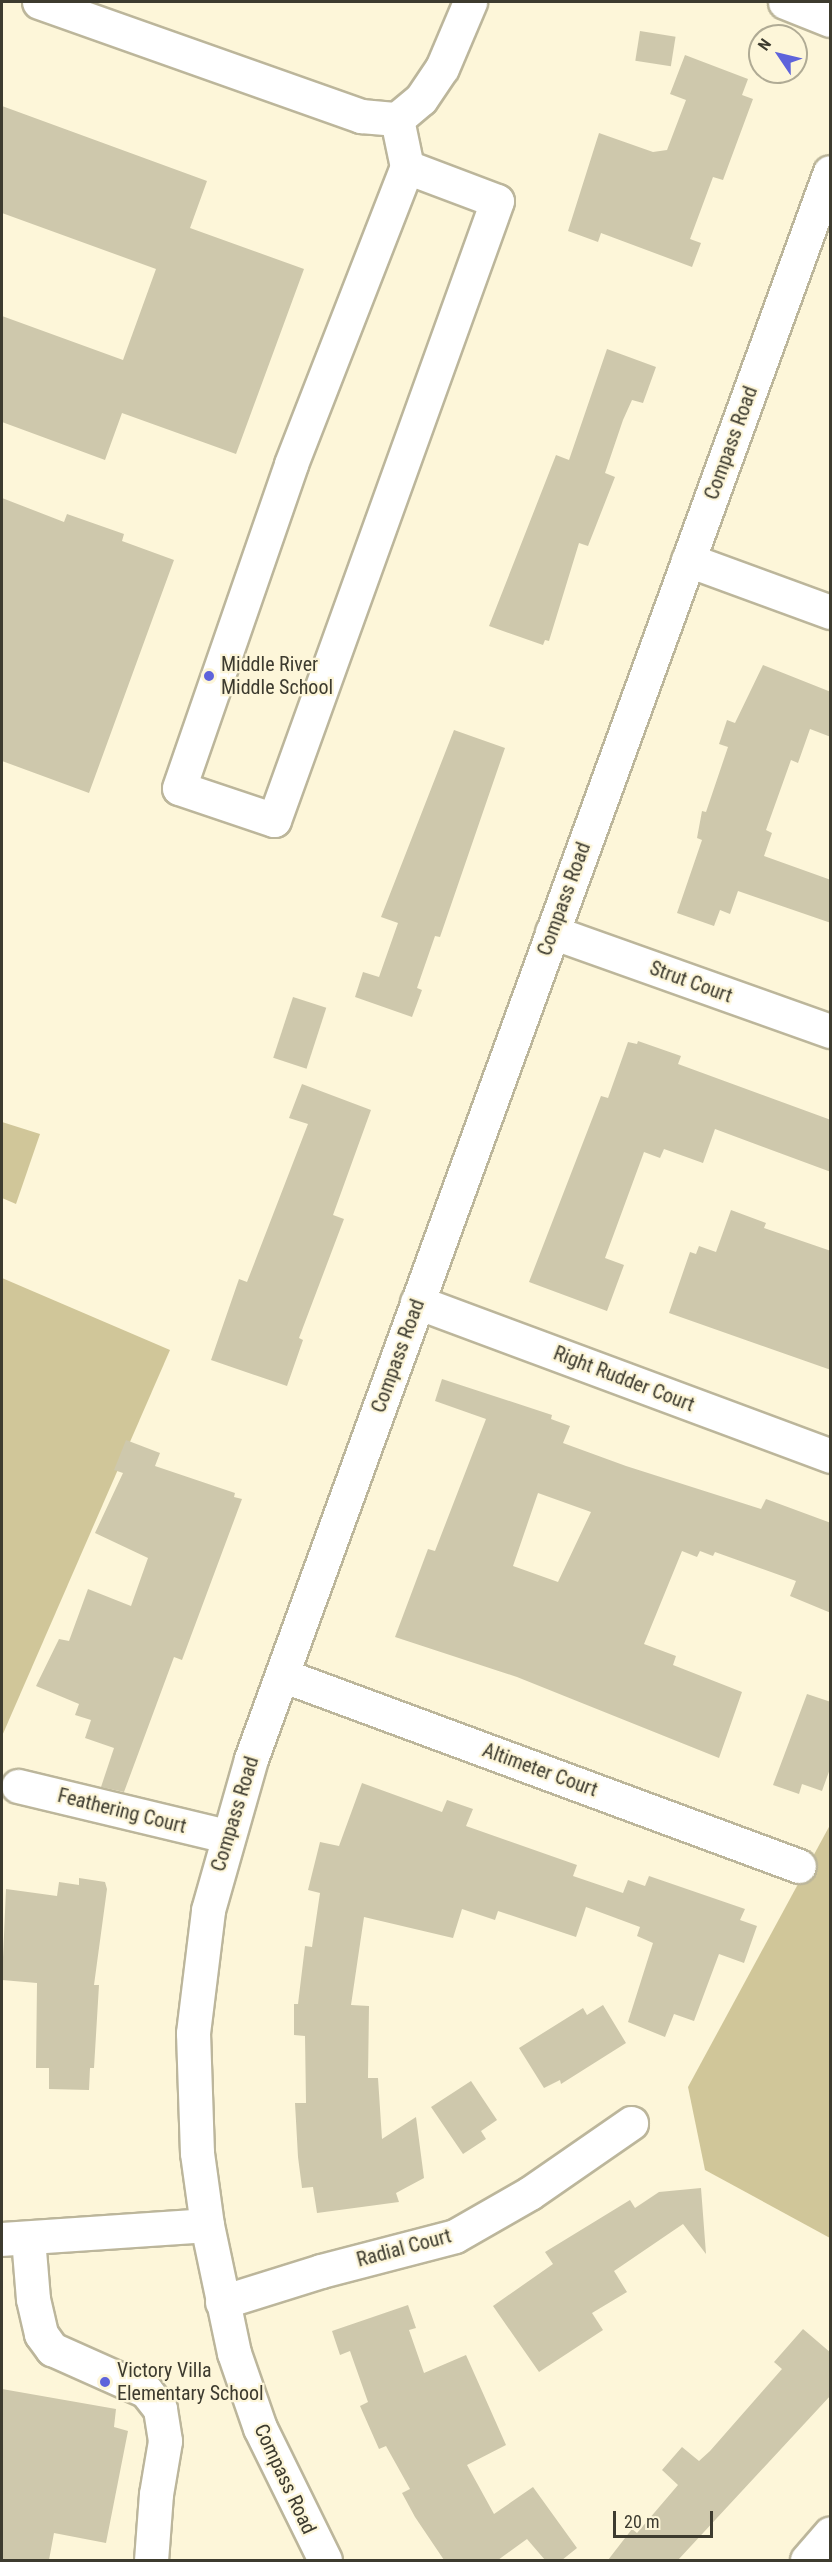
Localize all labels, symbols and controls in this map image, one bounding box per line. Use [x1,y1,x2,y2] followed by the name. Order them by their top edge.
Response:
[748,24,808,84] north arrow
[754,35,775,54] text: N
[699,383,763,503] street label: Compass Road
[221,652,333,699] place label: Middle River Middle School
[202,669,216,683] marker: Middle River Middle School
[532,839,596,959] street label: Compass Road
[646,956,736,1008] street label: Strut Court
[366,1296,430,1416] street label: Compass Road
[550,1341,698,1417] street label: Right Rudder Court
[479,1738,601,1802] street label: Altimeter Court
[206,1754,264,1874] street label: Compass Road
[55,1783,189,1839] street label: Feathering Court
[354,2224,454,2272] street label: Radial Court
[117,2358,264,2405] place label: Victory Villa Elementary School
[98,2375,112,2389] marker: Victory Villa Elementary School
[249,2420,321,2538] street label: Compass Road
[616,2499,716,2537] scale bar
[624,2511,659,2532] text: 20 m

